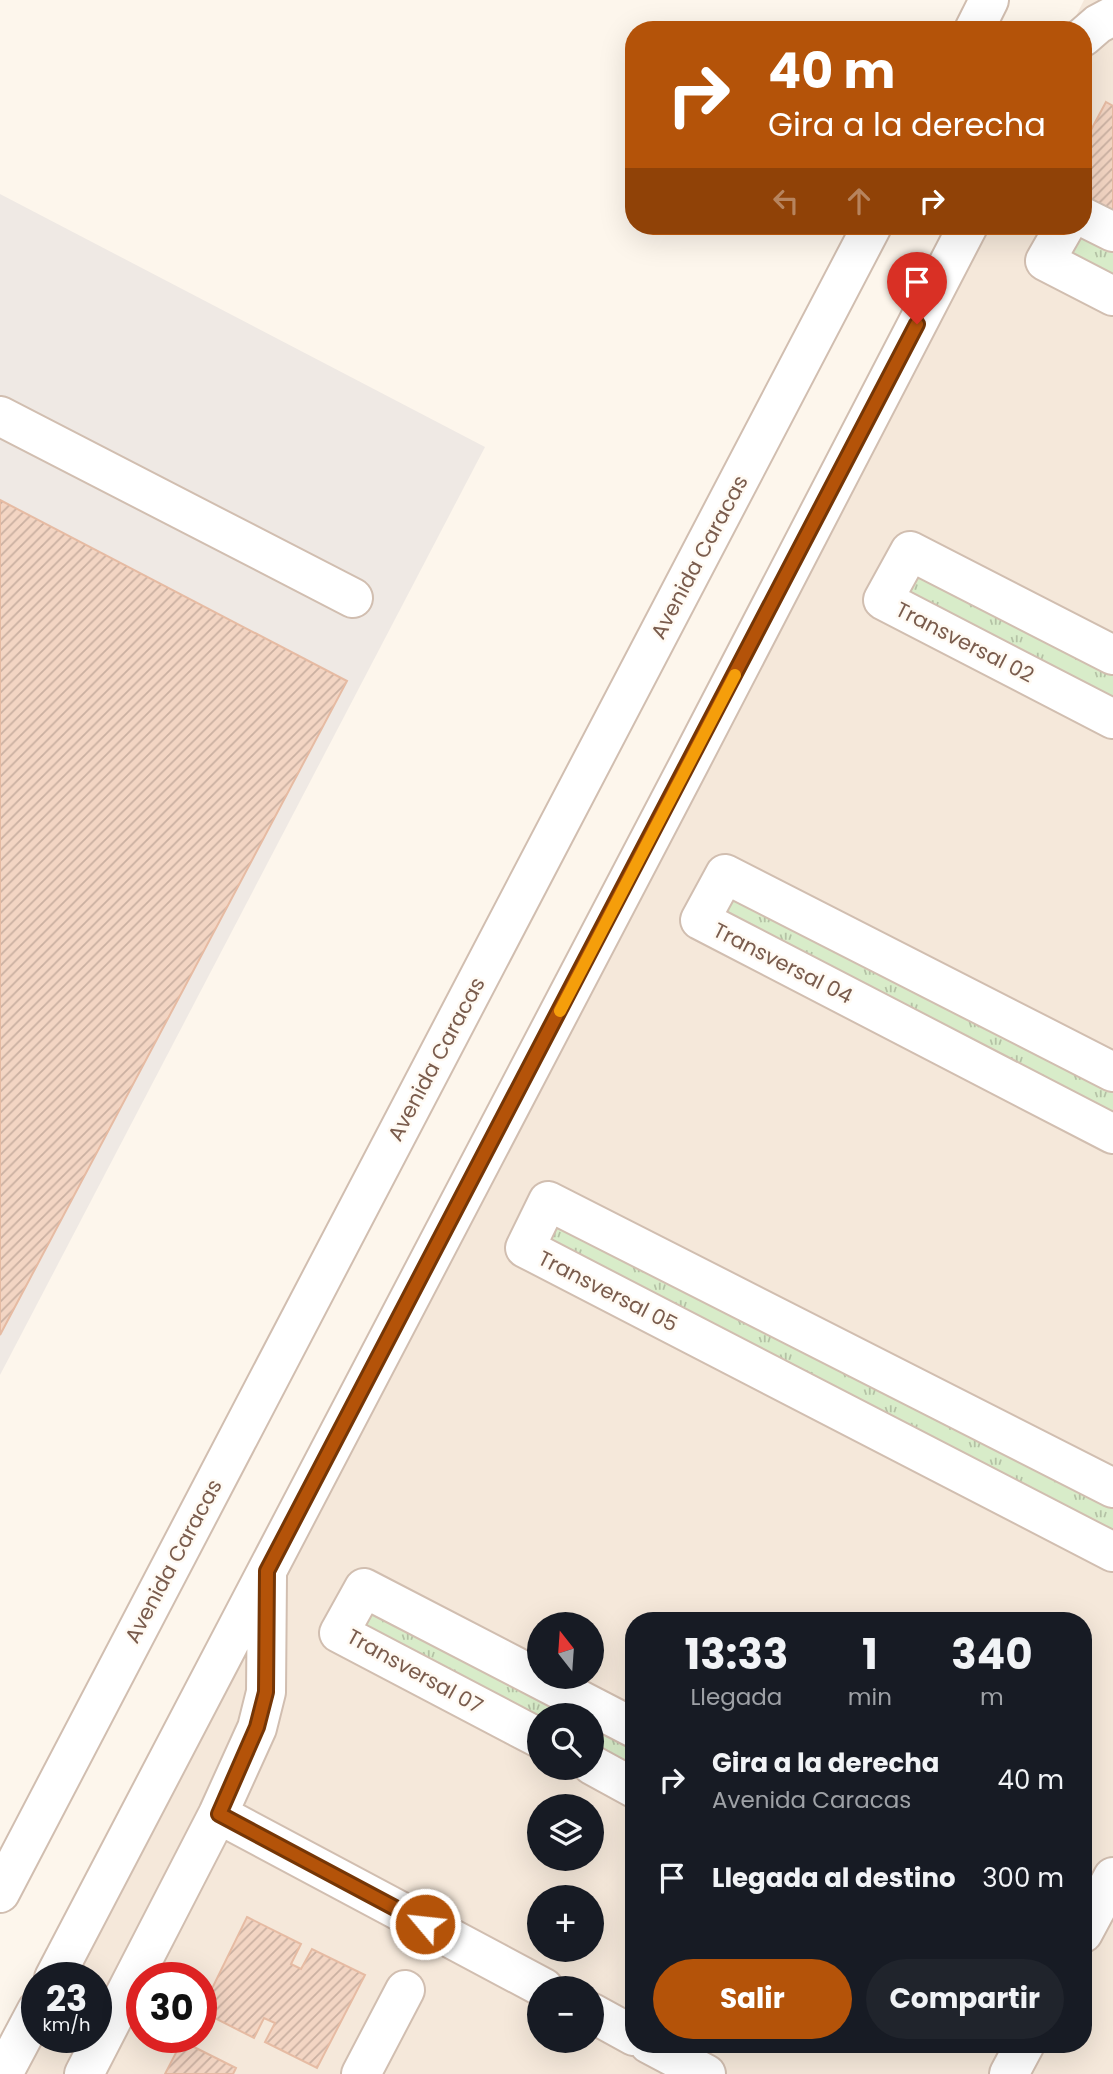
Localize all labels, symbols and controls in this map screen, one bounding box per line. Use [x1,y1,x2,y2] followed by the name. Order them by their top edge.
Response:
[768,37,895,105] text: 40 m
[653,49,744,140] icon: right
[768,102,1046,147] text: Gira a la derecha
[767,182,805,220] icon: left
[840,182,878,220] icon: ahead
[913,182,951,220] icon: right
[887,252,947,324] pin
[898,263,936,301] icon: arrive
[643,470,755,644] street label: Avenida Caracas
[891,595,1039,689] street label: Transversal 02
[708,915,858,1011] street label: Transversal 04
[380,972,492,1146] street label: Avenida Caracas
[533,1243,683,1339] street label: Transversal 05
[117,1474,229,1648] street label: Avenida Caracas
[527,1612,604,1689] north arrow
[527,1612,604,2053] map controls
[342,1622,488,1720] street label: Transversal 07
[684,1625,788,1684] text: 13:33
[862,1625,878,1684] text: 1
[951,1625,1033,1684] text: 340
[690,1681,782,1713] text: Llegada
[848,1681,892,1713] text: min
[980,1681,1004,1713] text: m
[527,1703,604,1780] button: search
[712,1745,940,1781] text: Gira a la derecha
[653,1761,691,1799] icon: right
[998,1762,1064,1798] text: 40 m
[712,1784,911,1816] text: Avenida Caracas
[527,1794,604,1871] button: layers
[653,1859,691,1897] icon: arrive
[712,1860,956,1896] text: Llegada al destino
[982,1860,1064,1896] text: 300 m
[527,1885,604,1962] button: +
[388,1887,462,1961] position arrow
[653,1959,852,2039] button: Salir
[866,1959,1064,2039] button: Compartir
[126,1962,217,2053] speed limit sign: 30
[46,1974,87,2023] text: 23
[527,1976,604,2053] button: −
[43,2012,90,2037] text: km/h

